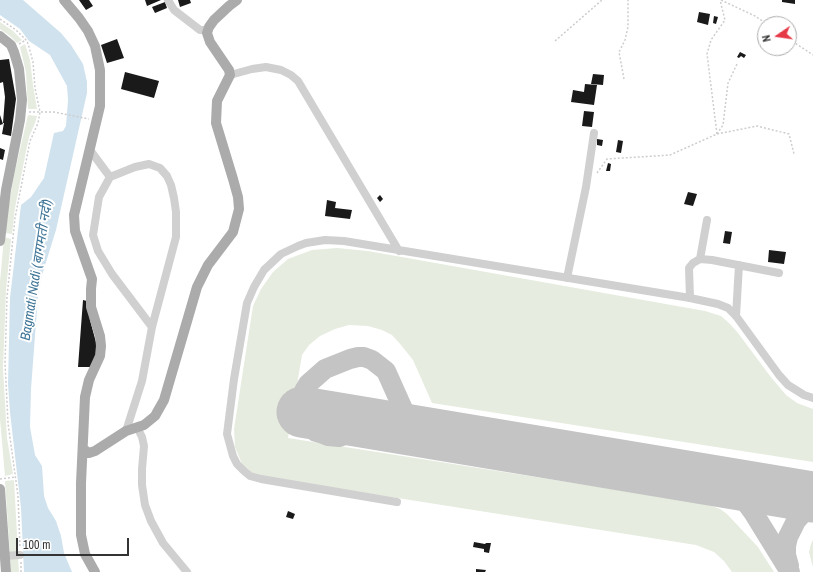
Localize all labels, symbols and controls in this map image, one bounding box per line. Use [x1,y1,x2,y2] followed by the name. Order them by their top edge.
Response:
[757,16,797,56] north arrow
[759,34,774,43] text: N
[18,198,56,342] water label: Bagmati Nadi (बागमती नदी)
[18,530,131,556] scale bar
[23,537,50,553] text: 100 m

